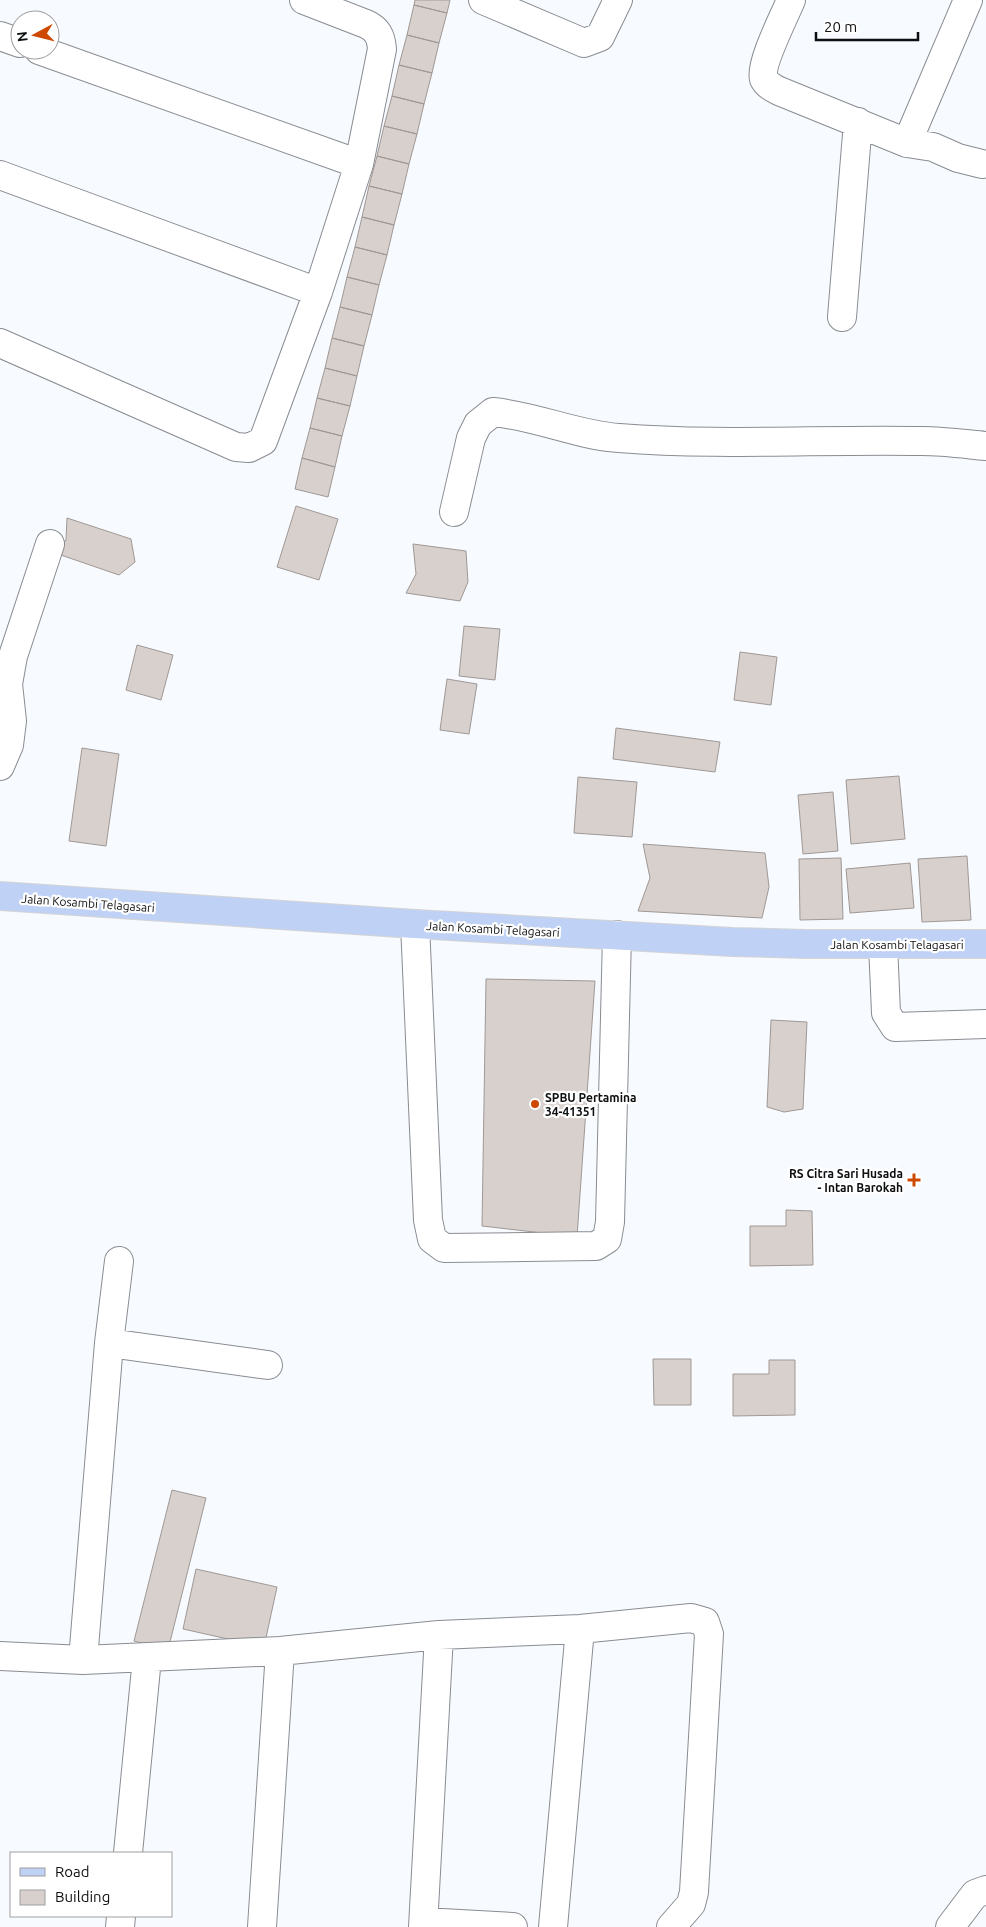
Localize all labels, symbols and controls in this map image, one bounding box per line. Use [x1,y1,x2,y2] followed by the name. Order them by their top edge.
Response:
[10,10,60,60] north arrow
[816,10,918,42] scale bar
[824,18,857,35] text: 20 m
[14,30,31,43] text: N
[21,892,155,914] street label: Jalan Kosambi Telagasari
[426,919,560,939] street label: Jalan Kosambi Telagasari
[830,938,964,951] street label: Jalan Kosambi Telagasari
[545,1091,637,1118] place label: SPBU Pertamina 34-41351
[529,1098,541,1110] marker: SPBU Pertamina 34-41351
[789,1167,903,1194] place label: RS Citra Sari Husada - Intan Barokah
[907,1173,921,1187] marker: RS Citra Sari Husada - Intan Barokah
[10,1852,172,1917] legend
[55,1863,90,1880] text: Road
[55,1888,110,1905] text: Building

